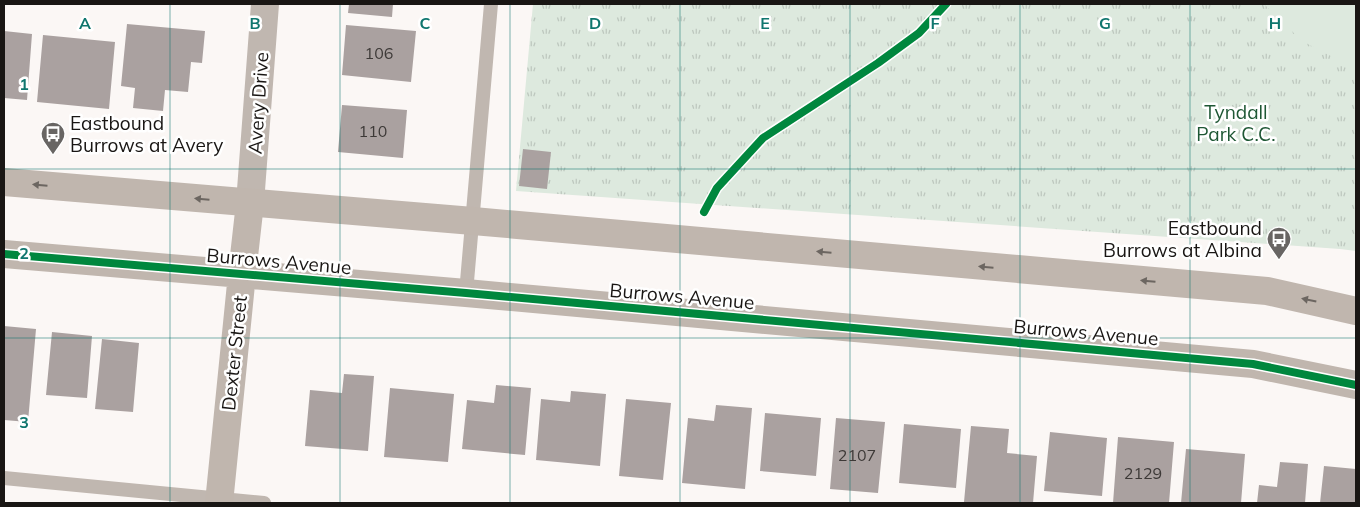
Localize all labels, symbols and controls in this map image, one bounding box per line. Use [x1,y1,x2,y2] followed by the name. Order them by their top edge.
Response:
[79,13,91,33] text: A
[249,13,261,33] text: B
[420,13,431,33] text: C
[589,13,601,33] text: D
[760,13,770,33] text: E
[930,13,940,33] text: F
[1099,13,1111,33] text: G
[1269,13,1281,33] text: H
[365,43,393,63] house number: 106
[242,51,274,155] street label: Avery Drive
[19,74,29,94] text: 1
[1196,100,1276,146] park label: Tyndall Park C.C.
[70,111,223,157] place label: Eastbound Burrows at Avery
[40,121,66,155] bus stop icon: Eastbound Burrows at Avery
[359,121,387,141] house number: 110
[32,181,48,189] one-way arrow
[194,195,210,203] one-way arrow
[1103,216,1262,262] place label: Eastbound Burrows at Albina
[1266,226,1292,260] bus stop icon: Eastbound Burrows at Albina
[19,243,29,263] text: 2
[206,243,352,279] street label: Burrows Avenue
[816,248,832,256] one-way arrow
[977,262,993,270] one-way arrow
[1139,277,1155,285] one-way arrow
[609,278,755,314] street label: Burrows Avenue
[216,294,252,412] street label: Dexter Street
[1300,296,1316,304] one-way arrow
[1013,314,1159,350] street label: Burrows Avenue
[19,412,29,432] text: 3
[838,445,876,465] house number: 2107
[1124,463,1162,483] house number: 2129

